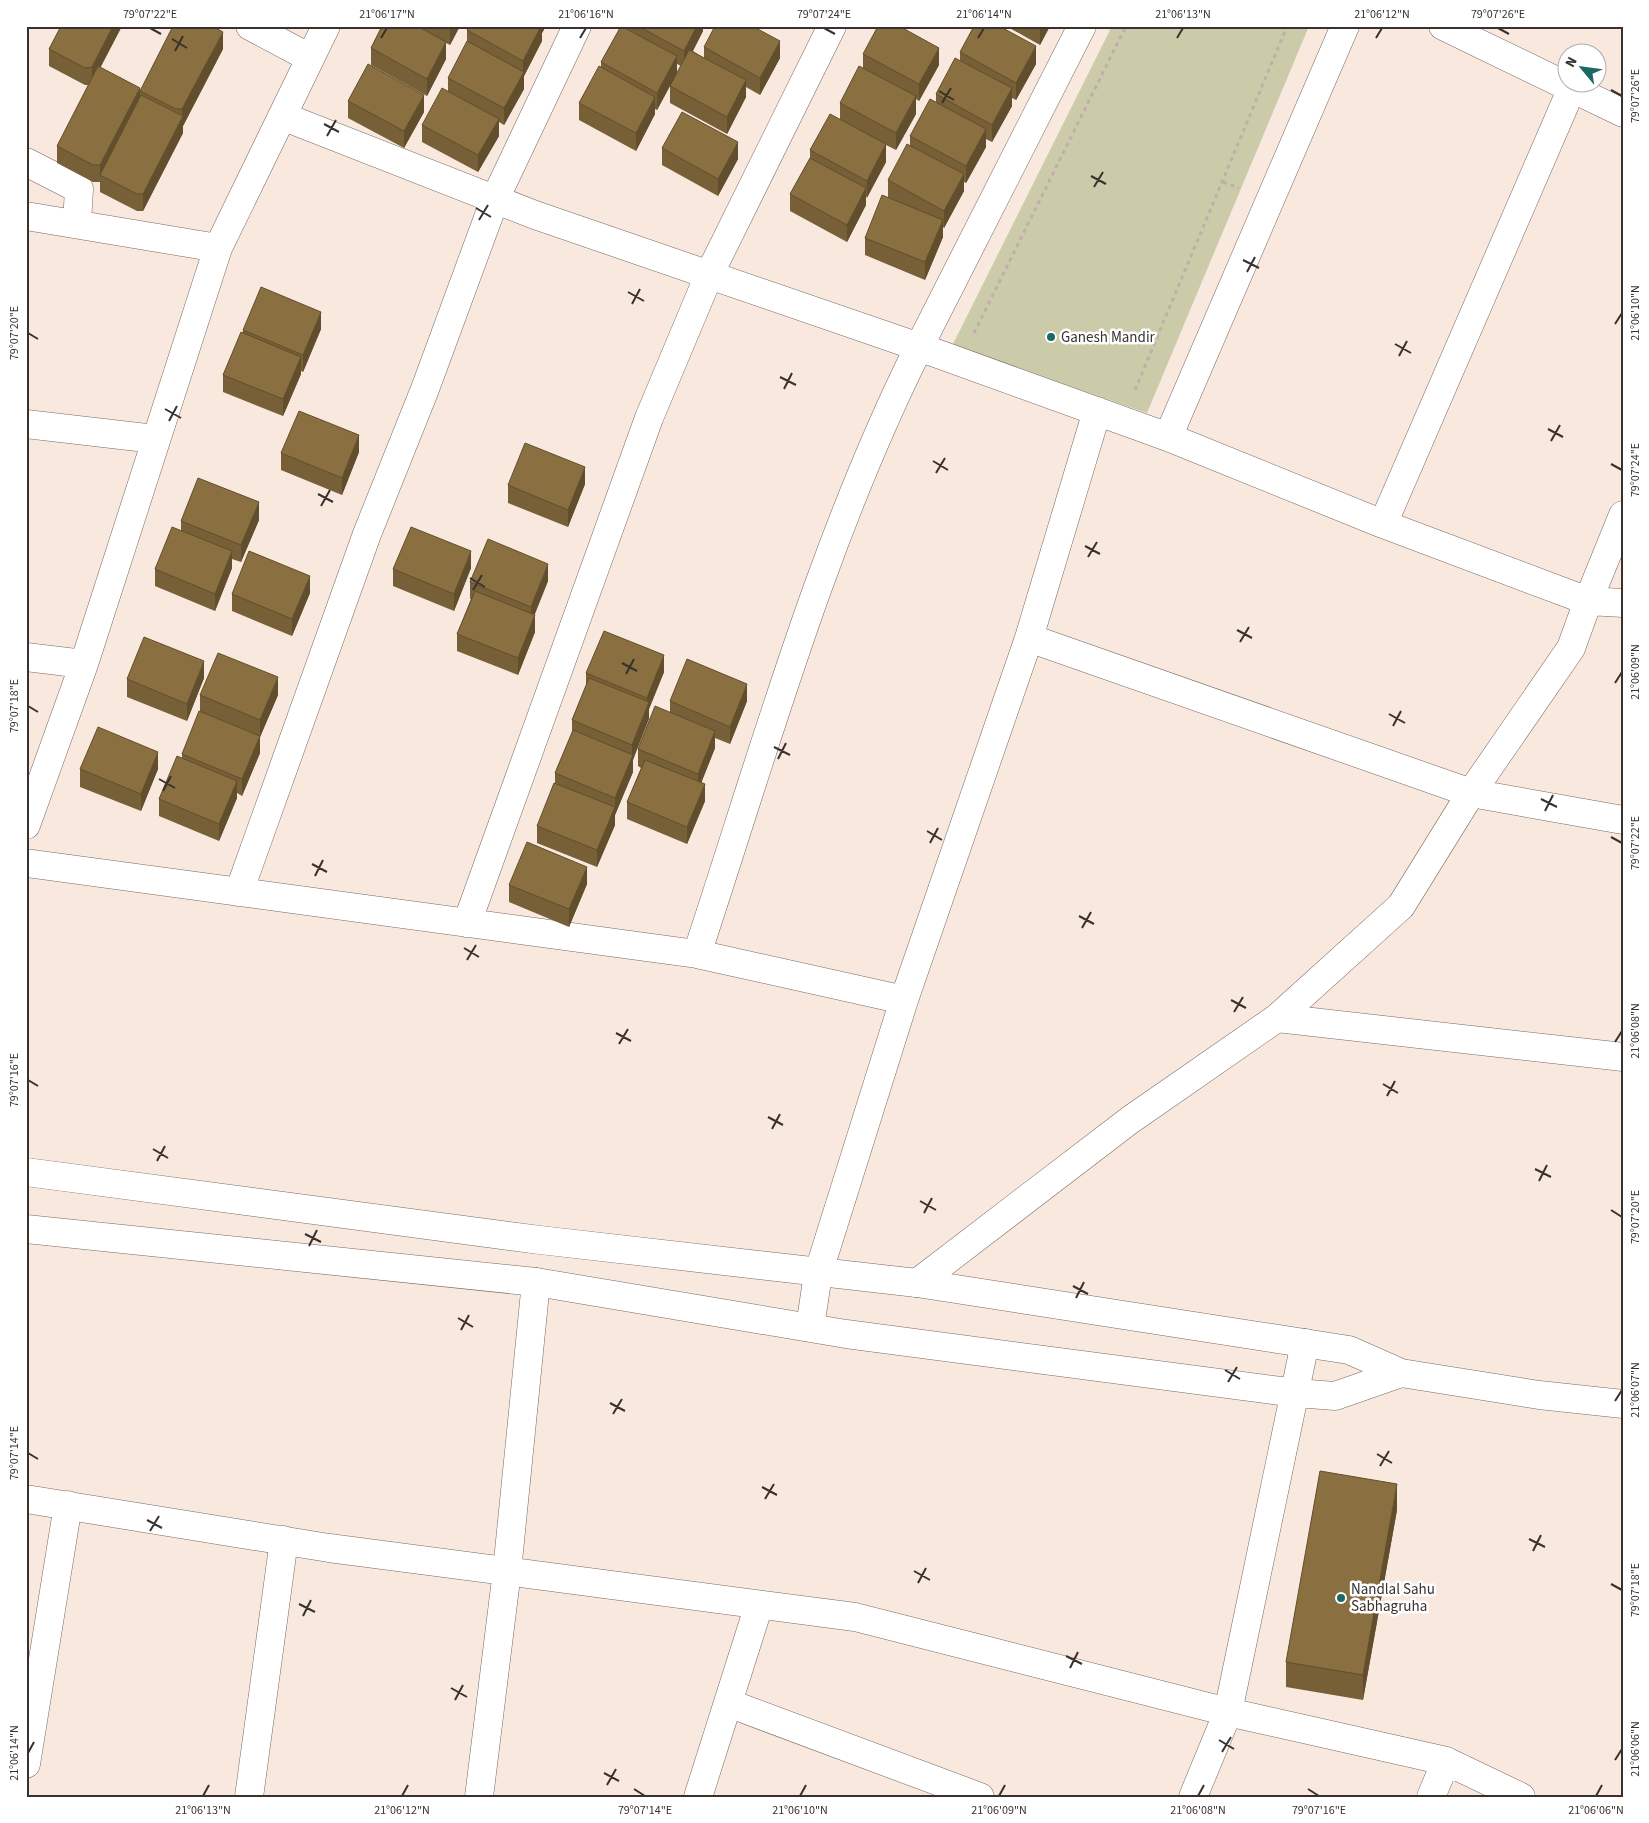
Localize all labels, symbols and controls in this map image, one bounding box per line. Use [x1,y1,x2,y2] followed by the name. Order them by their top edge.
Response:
[123,6,177,23] text: 79°07'22"E
[359,6,415,23] text: 21°06'17"N
[558,6,614,23] text: 21°06'16"N
[797,6,851,23] text: 79°07'24"E
[956,6,1012,23] text: 21°06'14"N
[1155,6,1211,23] text: 21°06'13"N
[1354,6,1410,23] text: 21°06'12"N
[1471,6,1525,23] text: 79°07'26"E
[1556,42,1606,92] north arrow
[1561,53,1583,71] text: N
[1627,69,1644,123] text: 79°07'26"E
[1627,285,1644,341] text: 21°06'10"N
[6,306,23,360] text: 79°07'20"E
[1061,327,1156,348] place label: Ganesh Mandir
[1045,331,1057,343] marker: Ganesh Mandir
[1627,443,1644,497] text: 79°07'24"E
[1627,644,1644,700] text: 21°06'09"N
[6,679,23,733] text: 79°07'18"E
[1627,816,1644,870] text: 79°07'22"E
[1627,1003,1644,1059] text: 21°06'08"N
[6,1053,23,1107] text: 79°07'16"E
[1627,1190,1644,1244] text: 79°07'20"E
[1627,1362,1644,1418] text: 21°06'07"N
[6,1426,23,1480] text: 79°07'14"E
[1627,1563,1644,1617] text: 79°07'18"E
[1351,1579,1435,1617] place label: Nandlal Sahu Sabhagruha
[1335,1592,1347,1604] marker: Nandlal Sahu Sabhagruha
[1627,1721,1644,1777] text: 21°06'06"N
[6,1725,23,1781] text: 21°06'14"N
[175,1802,231,1819] text: 21°06'13"N
[374,1802,430,1819] text: 21°06'12"N
[618,1802,672,1819] text: 79°07'14"E
[772,1802,828,1819] text: 21°06'10"N
[971,1802,1027,1819] text: 21°06'09"N
[1170,1802,1226,1819] text: 21°06'08"N
[1292,1802,1346,1819] text: 79°07'16"E
[1568,1802,1624,1819] text: 21°06'06"N

